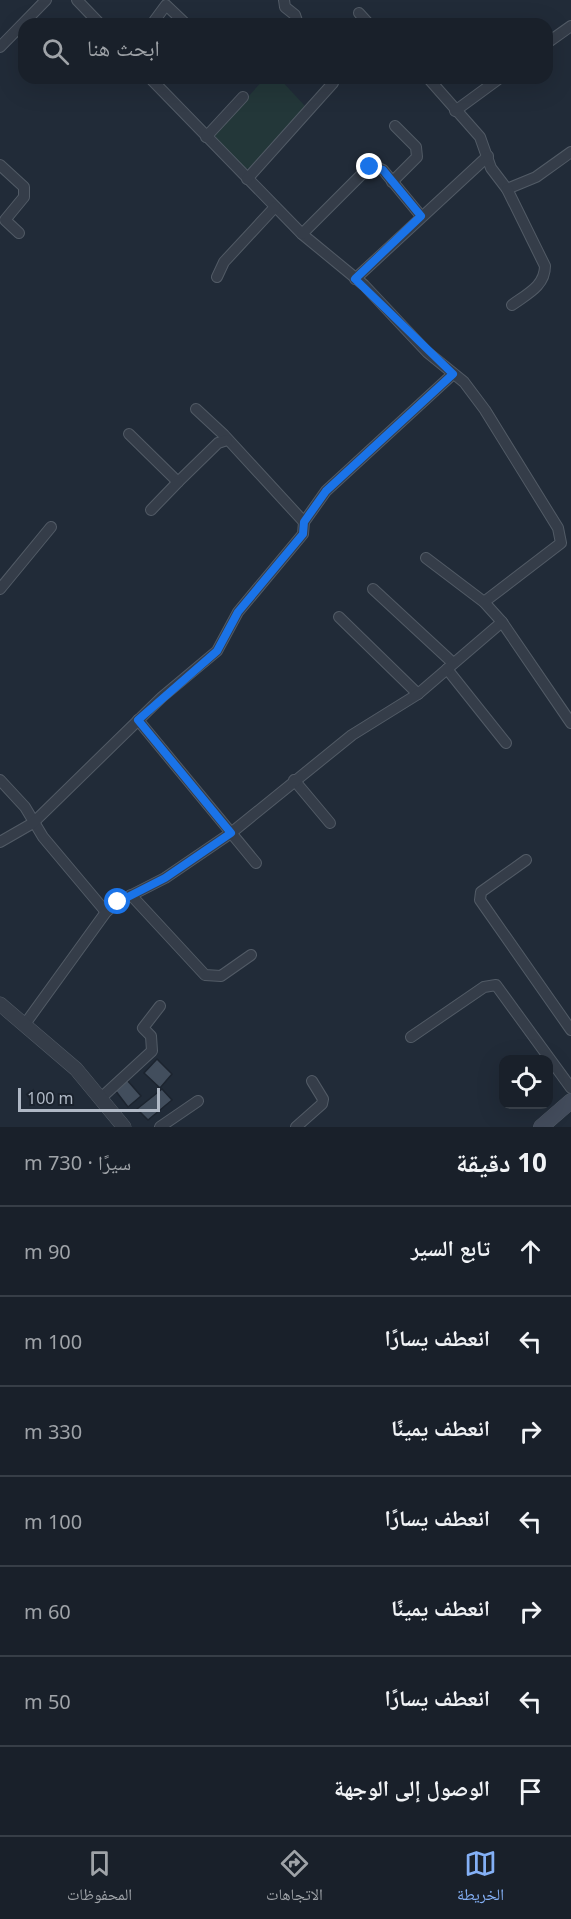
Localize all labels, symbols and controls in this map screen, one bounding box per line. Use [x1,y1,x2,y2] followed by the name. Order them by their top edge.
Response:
[18,18,553,84] search box
[87,32,160,62] text: ابحث هنا
[39,35,72,68] icon: search
[356,153,382,179] route end
[104,888,130,914] route start
[499,1055,553,1109] map controls
[499,1055,553,1109] button: locate
[18,1085,160,1112] scale bar
[27,1087,74,1109] text: 100 m
[456,1144,547,1180] text: 10 دقيقة
[24,1149,131,1176] text: سيرًا · 730 m
[411,1232,490,1262] text: تابع السير
[514,1235,547,1268] icon: ahead
[24,1238,71,1265] text: 90 m
[385,1322,490,1352] text: انعطف يسارًا
[514,1325,547,1358] icon: left
[24,1328,82,1355] text: 100 m
[391,1412,490,1442] text: انعطف يمينًا
[514,1415,547,1448] icon: right
[24,1418,82,1445] text: 330 m
[385,1502,490,1532] text: انعطف يسارًا
[514,1505,547,1538] icon: left
[24,1508,82,1535] text: 100 m
[391,1592,490,1622] text: انعطف يمينًا
[514,1595,547,1628] icon: right
[24,1598,71,1625] text: 60 m
[385,1682,490,1712] text: انعطف يسارًا
[514,1685,547,1718] icon: left
[24,1688,71,1715] text: 50 m
[334,1772,490,1802] text: الوصول إلى الوجهة
[514,1775,547,1808] icon: arrive
[67,1847,132,1910] tab: المحفوظات
[266,1847,323,1910] tab: الاتجاهات
[457,1847,504,1910] tab: الخريطة

